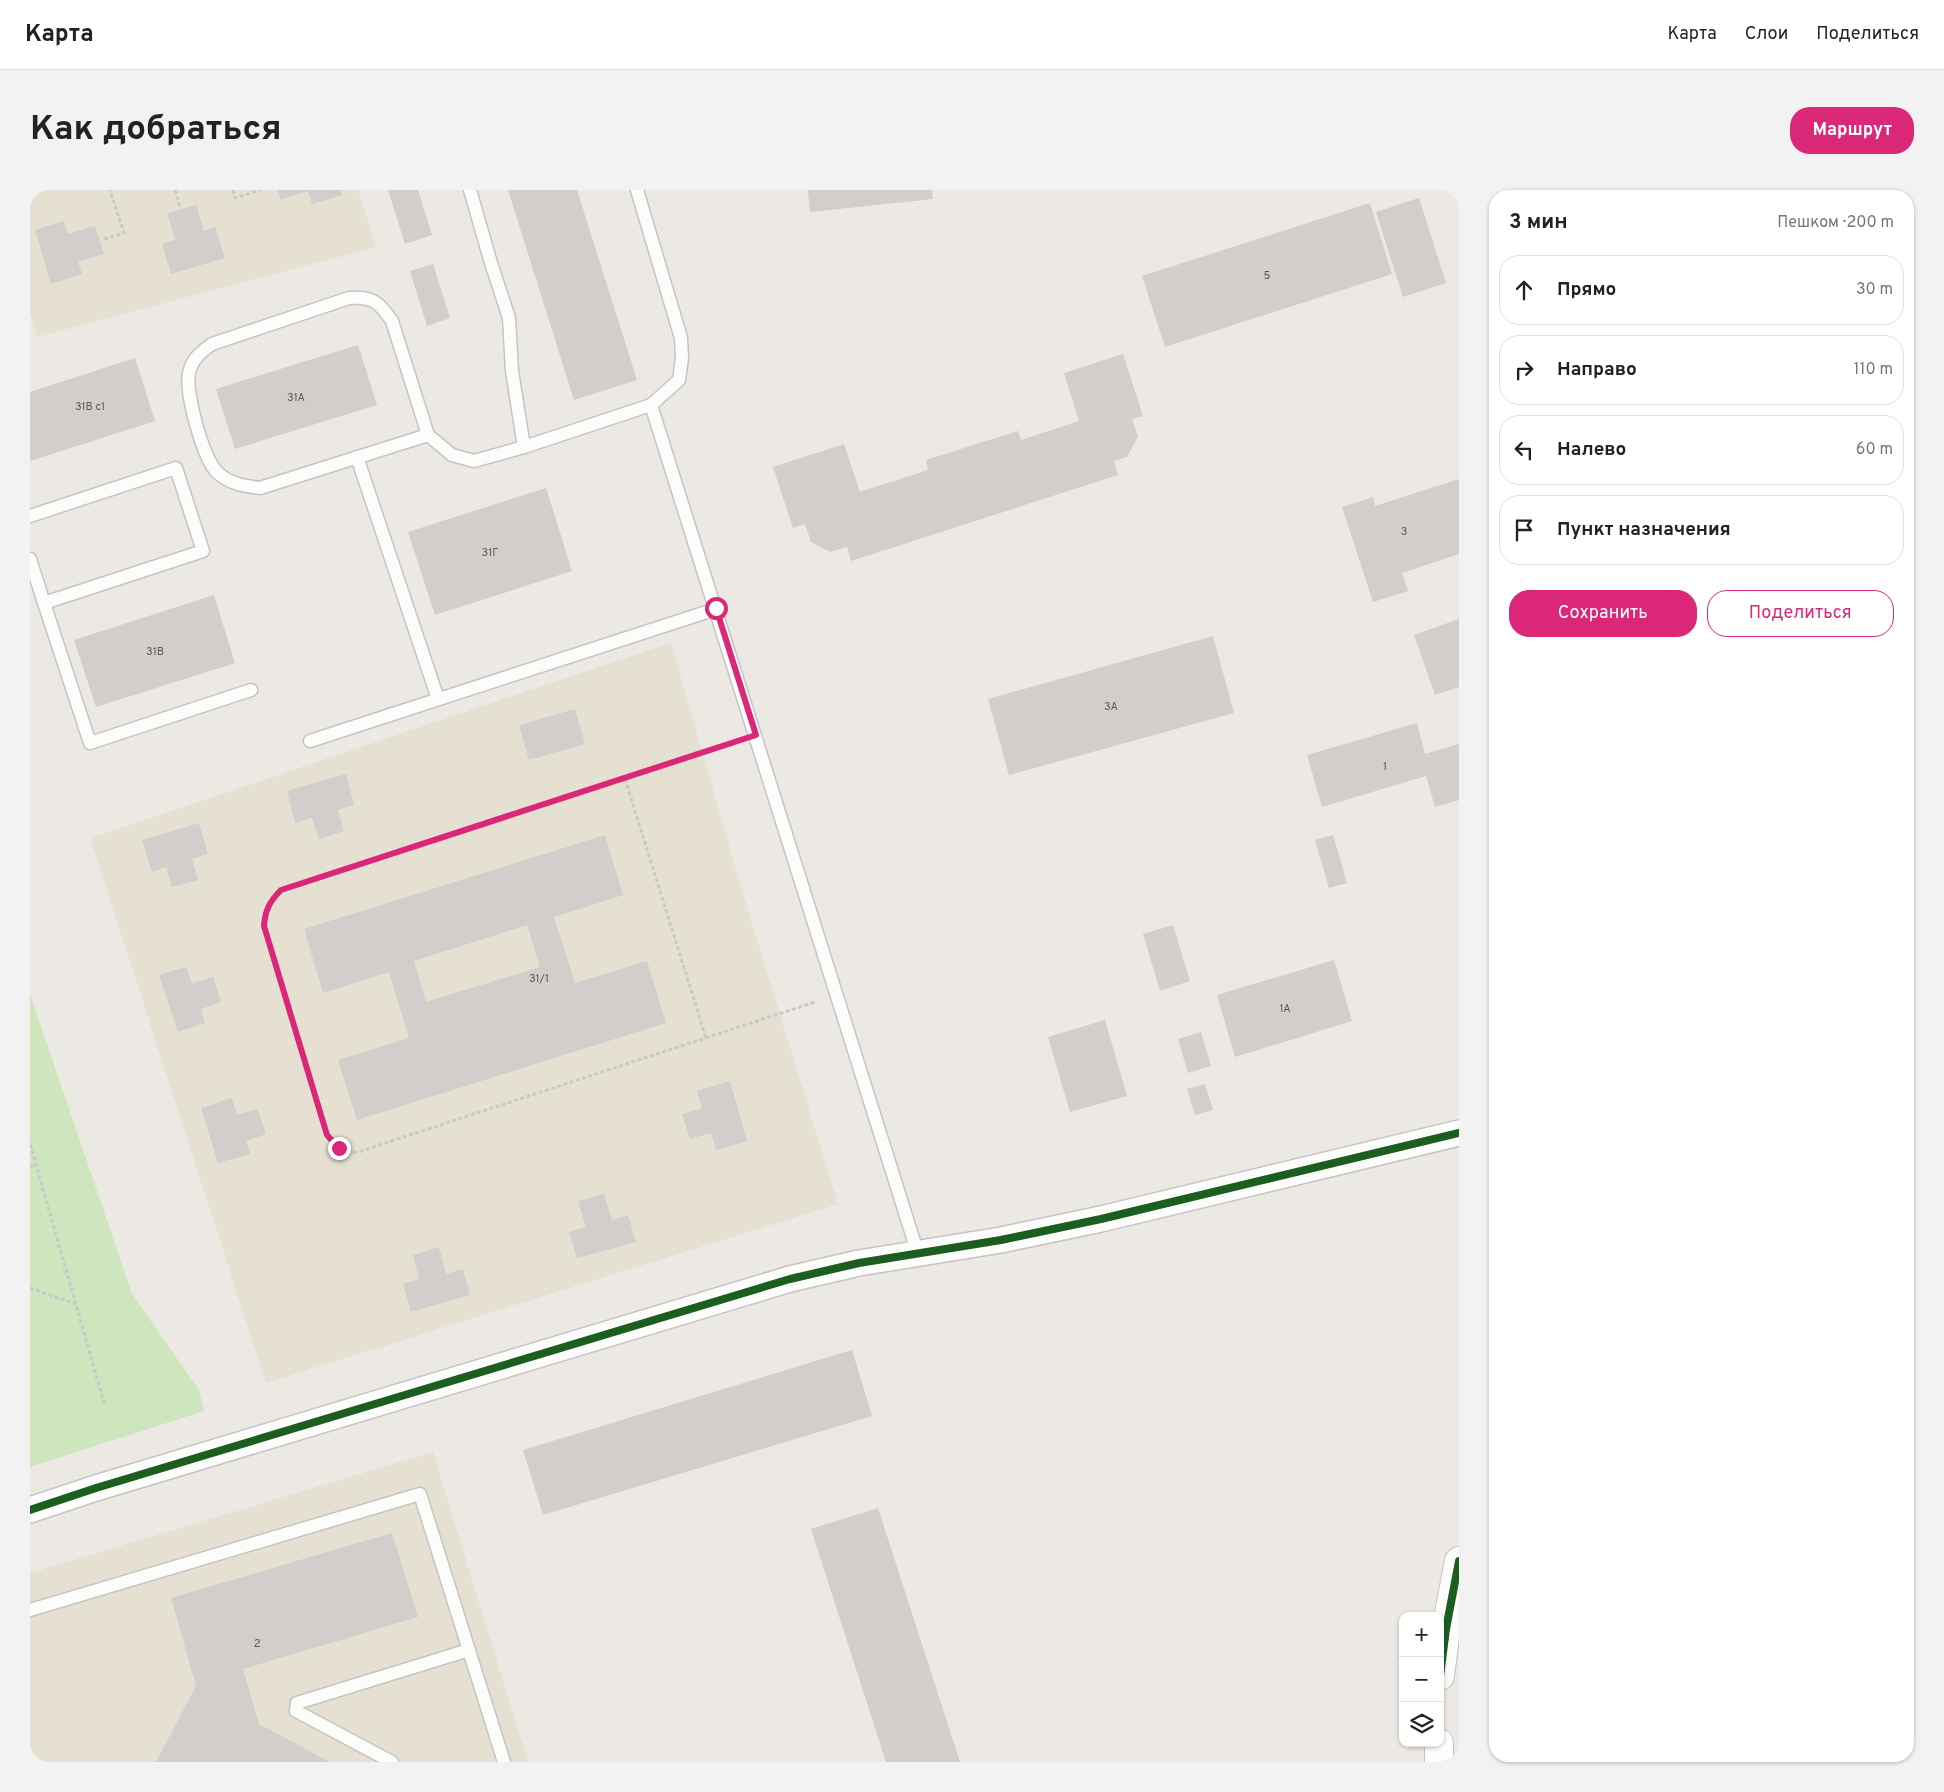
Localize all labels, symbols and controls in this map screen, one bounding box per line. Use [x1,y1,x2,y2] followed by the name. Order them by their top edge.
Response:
[25,20,94,50] text: Карта
[1667,23,1717,46] text: Карта
[1745,23,1788,46] text: Слои
[1816,23,1919,46] text: Поделиться
[1790,107,1914,154] button: Маршрут
[30,108,282,152] text: Как добраться
[1509,209,1568,236] text: 3 мин
[1777,213,1894,233] text: Пешком · 200 m
[1264,269,1271,283] house number: 5
[1510,276,1538,304] icon: ahead
[1557,278,1616,302] text: Прямо
[1856,280,1893,300] text: 30 m
[1510,356,1538,384] icon: right
[1557,358,1637,382] text: Направо
[1853,360,1893,380] text: 110 m
[287,391,305,405] house number: 31А
[75,400,105,414] house number: 31В с1
[1510,436,1538,464] icon: left
[1557,438,1626,462] text: Налево
[1856,440,1893,460] text: 60 m
[1510,516,1538,544] icon: arrive
[1557,518,1731,542] text: Пункт назначения
[1401,525,1407,539] house number: 3
[482,546,498,560] house number: 31Г
[1509,590,1697,637] button: Сохранить
[1707,590,1894,637] button: Поделиться
[705,597,728,620] route start
[146,645,164,659] house number: 31В
[1104,700,1118,714] house number: 3А
[1383,760,1387,774] house number: 1
[529,972,549,986] house number: 31/1
[1279,1002,1291,1016] house number: 1А
[328,1137,351,1160] route end
[1399,1612,1444,1747] map controls
[1399,1612,1444,1657] button: +
[254,1637,260,1651] house number: 2
[1399,1657,1444,1702] button: −
[1399,1702,1444,1747] button: layers

